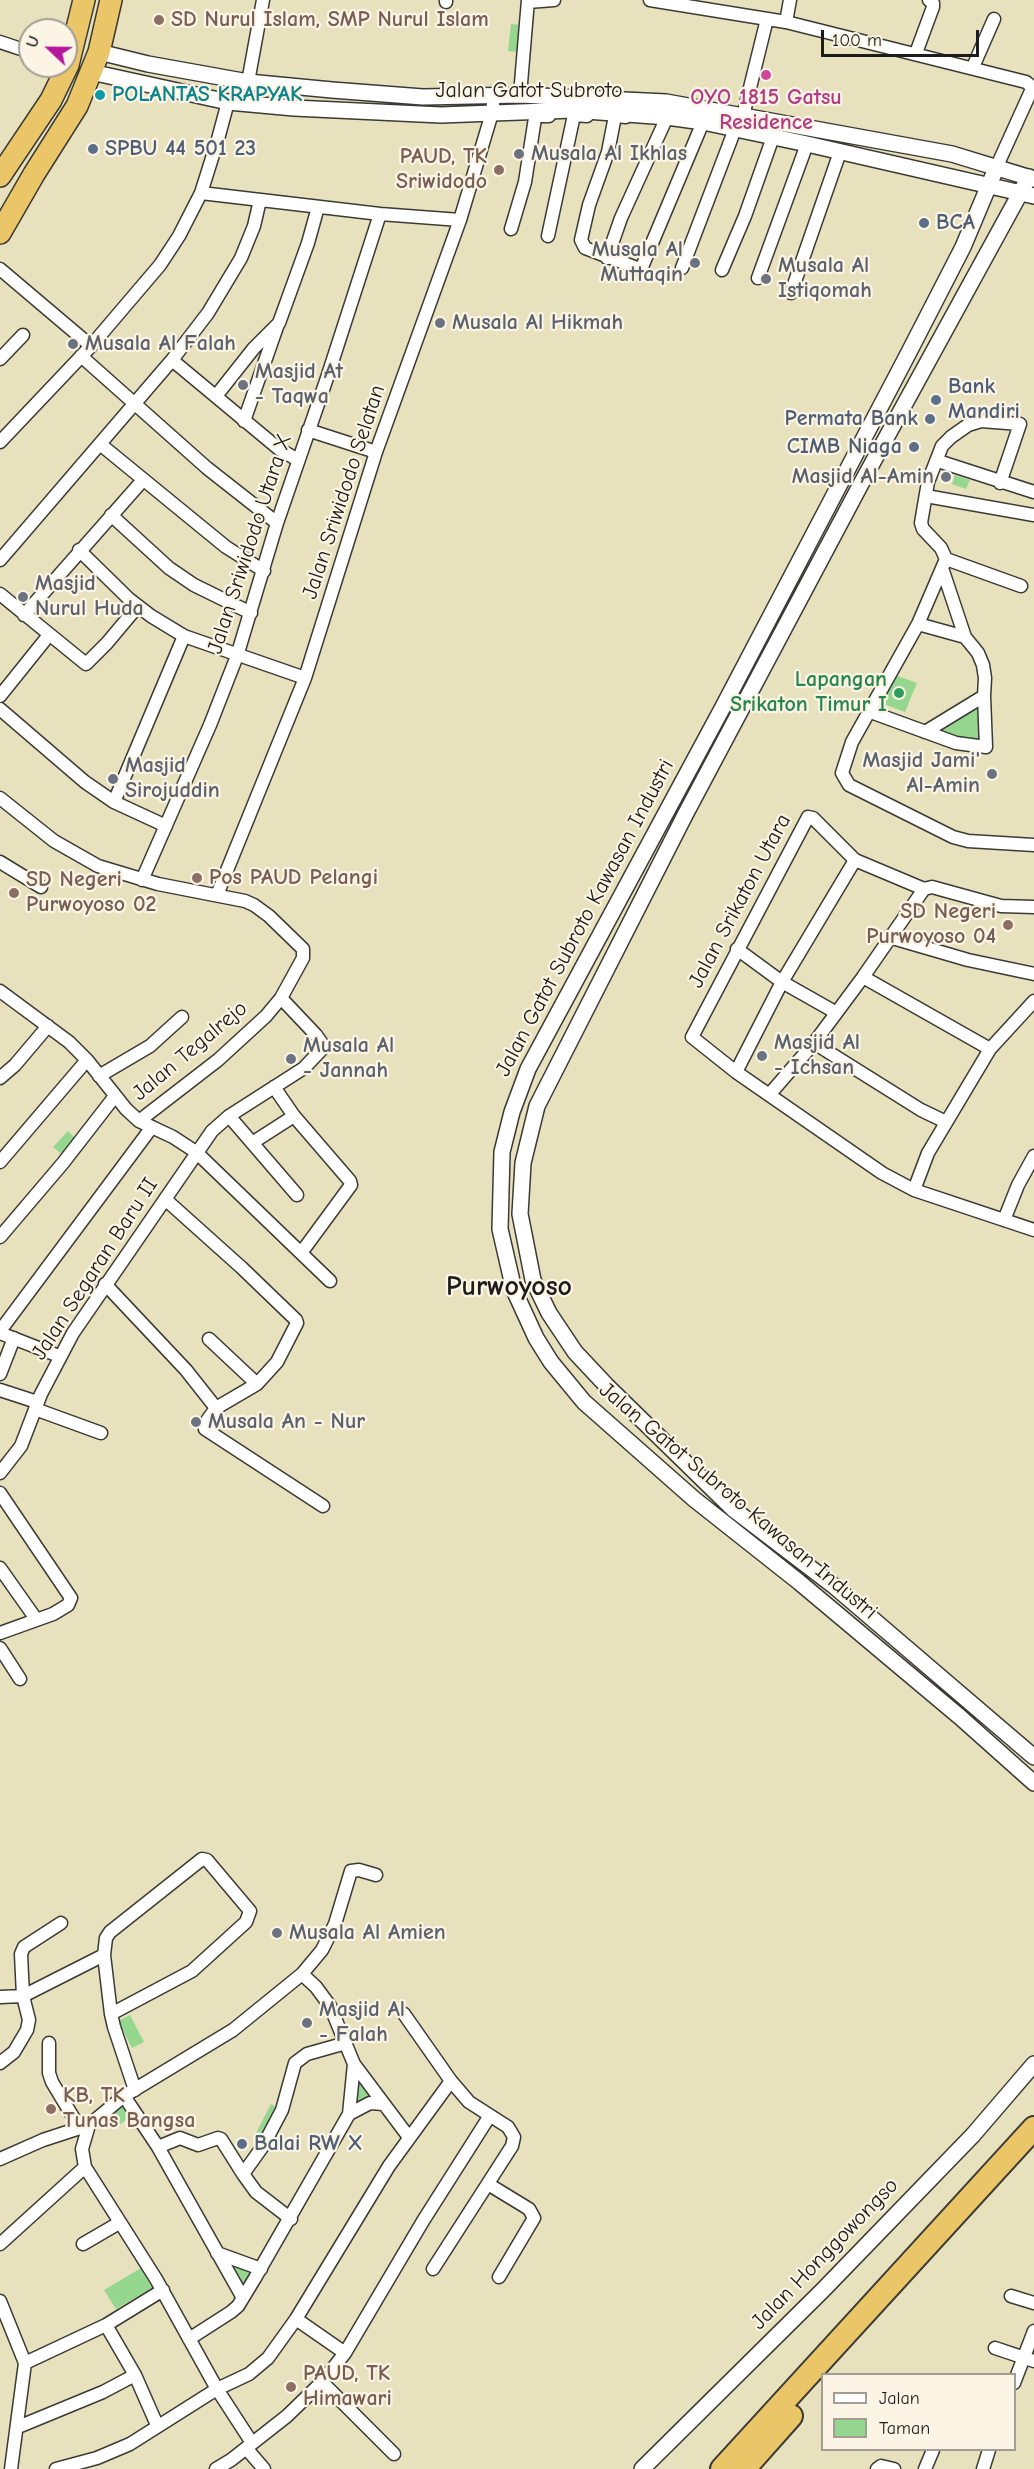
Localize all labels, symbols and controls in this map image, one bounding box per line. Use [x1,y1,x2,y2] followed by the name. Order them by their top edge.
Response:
[171,7,489,33] place label: SD Nurul Islam, SMP Nurul Islam
[152,13,166,27] marker: SD Nurul Islam, SMP Nurul Islam
[18,18,78,78] north arrow
[824,18,982,56] scale bar
[832,30,882,51] text: 100 m
[23,34,44,50] text: U
[759,68,773,82] marker: OYO 1815 Gatsu Residence
[435,78,623,104] street label: Jalan Gatot Subroto
[112,82,302,108] place label: POLANTAS KRAPYAK
[690,85,842,136] place label: OYO 1815 Gatsu Residence
[93,88,107,102] marker: POLANTAS KRAPYAK
[105,136,256,162] place label: SPBU 44 501 23
[531,141,687,167] place label: Musala Al Ikhlas
[86,142,100,156] marker: SPBU 44 501 23
[396,144,487,196] place label: PAUD, TK Sriwidodo
[512,147,526,161] marker: Musala Al Ikhlas
[492,163,506,177] marker: PAUD, TK Sriwidodo
[936,210,975,236] place label: BCA
[917,216,931,230] marker: BCA
[592,237,683,288] place label: Musala Al Muttaqin
[778,253,872,304] place label: Musala Al Istiqomah
[688,256,702,270] marker: Musala Al Muttaqin
[759,272,773,286] marker: Musala Al Istiqomah
[452,310,623,336] place label: Musala Al Hikmah
[433,316,447,330] marker: Musala Al Hikmah
[85,331,236,357] place label: Musala Al Falah
[66,337,80,351] marker: Musala Al Falah
[255,359,343,410] place label: Masjid At - Taqwa
[948,374,1020,426] place label: Bank Mandiri
[236,378,250,392] marker: Masjid At - Taqwa
[297,382,391,602] street label: Jalan Sriwidodo Selatan
[929,393,943,407] marker: Bank Mandiri
[785,406,918,432] place label: Permata Bank
[923,412,937,426] marker: Permata Bank
[202,431,298,657] street label: Jalan Sriwidodo Utara X
[787,434,902,460] place label: CIMB Niaga
[907,440,921,454] marker: CIMB Niaga
[792,464,934,490] place label: Masjid Al-Amin
[939,470,953,484] marker: Masjid Al-Amin
[35,571,144,622] place label: Masjid Nurul Huda
[16,590,30,604] marker: Masjid Nurul Huda
[730,667,887,718] place label: Lapangan Srikaton Timur I
[892,686,906,700] marker: Lapangan Srikaton Timur I
[862,748,980,800] place label: Masjid Jami' Al-Amin
[125,753,220,804] place label: Masjid Sirojuddin
[490,755,680,1081] street label: Jalan Gatot Subroto Kawasan Industri
[985,767,999,781] marker: Masjid Jami' Al-Amin
[106,772,120,786] marker: Masjid Sirojuddin
[683,810,797,992] street label: Jalan Srikaton Utara
[209,865,378,891] place label: Pos PAUD Pelangi
[26,867,156,918] place label: SD Negeri Purwoyoso 02
[190,871,204,885] marker: Pos PAUD Pelangi
[7,886,21,900] marker: SD Negeri Purwoyoso 02
[866,899,996,950] place label: SD Negeri Purwoyoso 04
[1001,918,1015,932] marker: SD Negeri Purwoyoso 04
[127,995,253,1107] street label: Jalan Tegalrejo
[774,1030,860,1082] place label: Masjid Al - Ichsan
[303,1033,394,1084] place label: Musala Al - Jannah
[755,1049,769,1063] marker: Masjid Al - Ichsan
[284,1052,298,1066] marker: Musala Al - Jannah
[26,1173,164,1365] street label: Jalan Segaran Baru II
[446,1270,572,1304] district label: Purwoyoso
[593,1377,883,1625] street label: Jalan Gatot Subroto Kawasan Industri
[208,1409,365,1435] place label: Musala An - Nur
[189,1415,203,1429] marker: Musala An - Nur
[289,1920,446,1946] place label: Musala Al Amien
[270,1926,284,1940] marker: Musala Al Amien
[319,1997,405,2048] place label: Masjid Al - Falah
[300,2016,314,2030] marker: Masjid Al - Falah
[63,2083,195,2134] place label: KB, TK Tunas Bangsa
[44,2102,58,2116] marker: KB, TK Tunas Bangsa
[254,2131,363,2157] place label: Balai RW X
[235,2137,249,2151] marker: Balai RW X
[746,2173,904,2335] street label: Jalan Honggowongso
[303,2361,392,2412] place label: PAUD, TK Himawari
[821,2373,1016,2451] legend
[284,2380,298,2394] marker: PAUD, TK Himawari
[879,2388,920,2409] text: Jalan
[879,2418,930,2439] text: Taman

